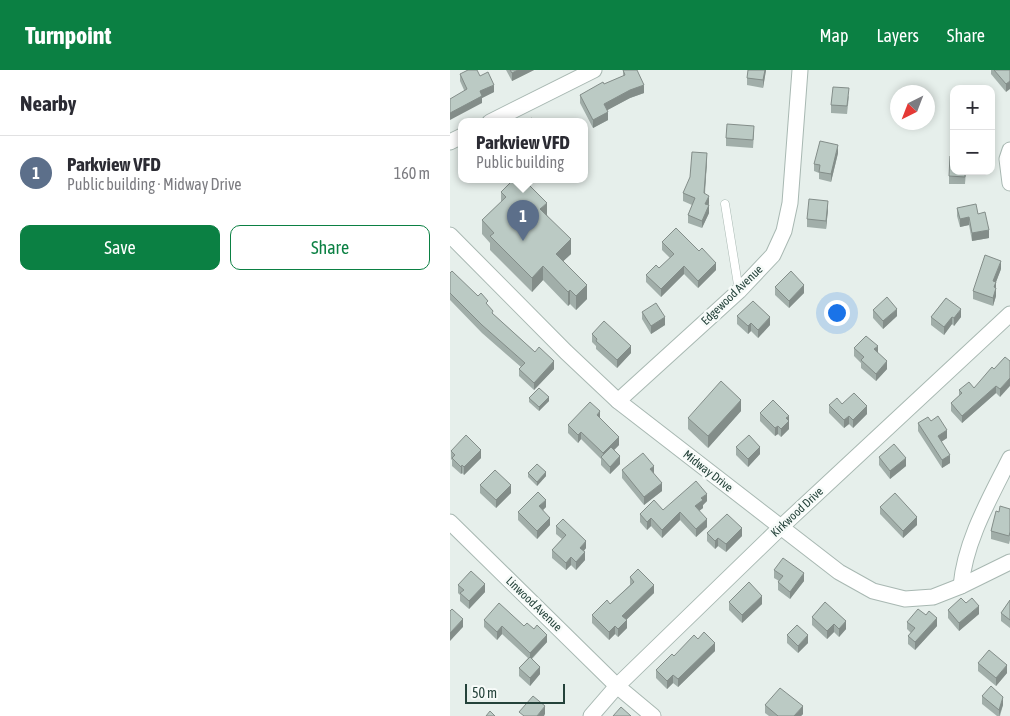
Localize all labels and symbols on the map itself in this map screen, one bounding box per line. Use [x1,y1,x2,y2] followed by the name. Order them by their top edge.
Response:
[890,85,935,130] north arrow
[507,200,539,241] pin: 1
[698,262,766,328] street label: Edgewood Avenue
[824,300,850,326] your location
[680,447,736,495] street label: Midway Drive
[768,484,826,540] street label: Kirkwood Drive
[503,574,565,634] street label: Linwood Avenue
[465,681,565,704] scale bar

